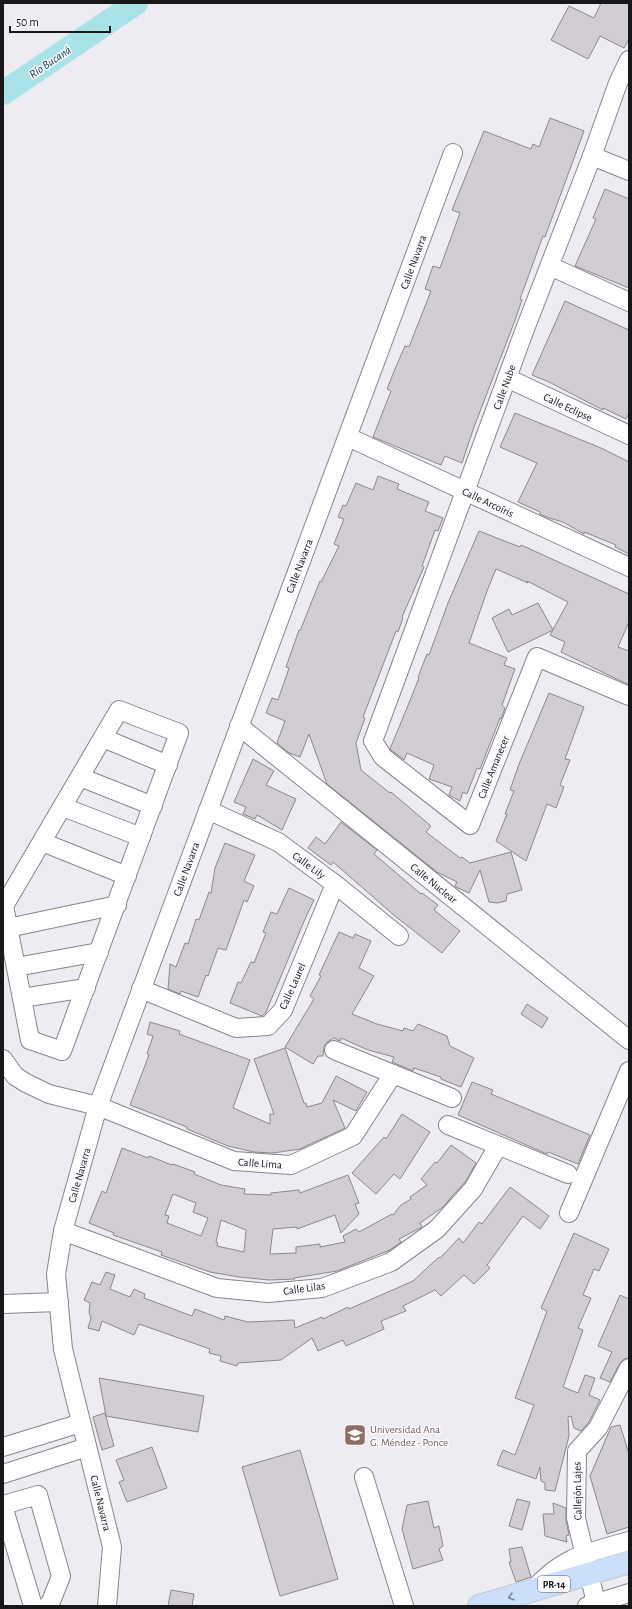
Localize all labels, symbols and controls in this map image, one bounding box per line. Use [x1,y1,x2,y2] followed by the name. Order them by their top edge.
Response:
[10,8,110,34] scale bar
[16,16,39,28] text: 50 m
[27,44,73,80] water label: Río Bucaná
[399,234,428,291] street label: Calle Navarra
[491,363,518,411] street label: Calle Nube
[542,391,594,424] street label: Calle Eclipse
[460,486,515,519] street label: Calle Arcoíris
[284,538,315,595] street label: Calle Navarra
[476,734,511,800] street label: Calle Amanecer
[172,841,201,898] street label: Calle Navarra
[290,850,327,881] street label: Calle Lily
[408,861,460,906] street label: Calle Nuclear
[277,961,308,1011] street label: Calle Laurel
[66,1146,93,1204] street label: Calle Navarra
[238,1156,282,1171] street label: Calle Lima
[282,1280,326,1297] street label: Calle Lilas
[342,1422,368,1448] school or university icon: Universidad Ana G. Méndez - Ponce
[370,1424,448,1448] place label: Universidad Ana G. Méndez - Ponce
[571,1462,584,1520] street label: Callejón Lajes
[88,1474,113,1532] street label: Calle Navarra
[538,1576,570,1592] road number: PR-14
[508,1592,515,1601] one-way arrow

